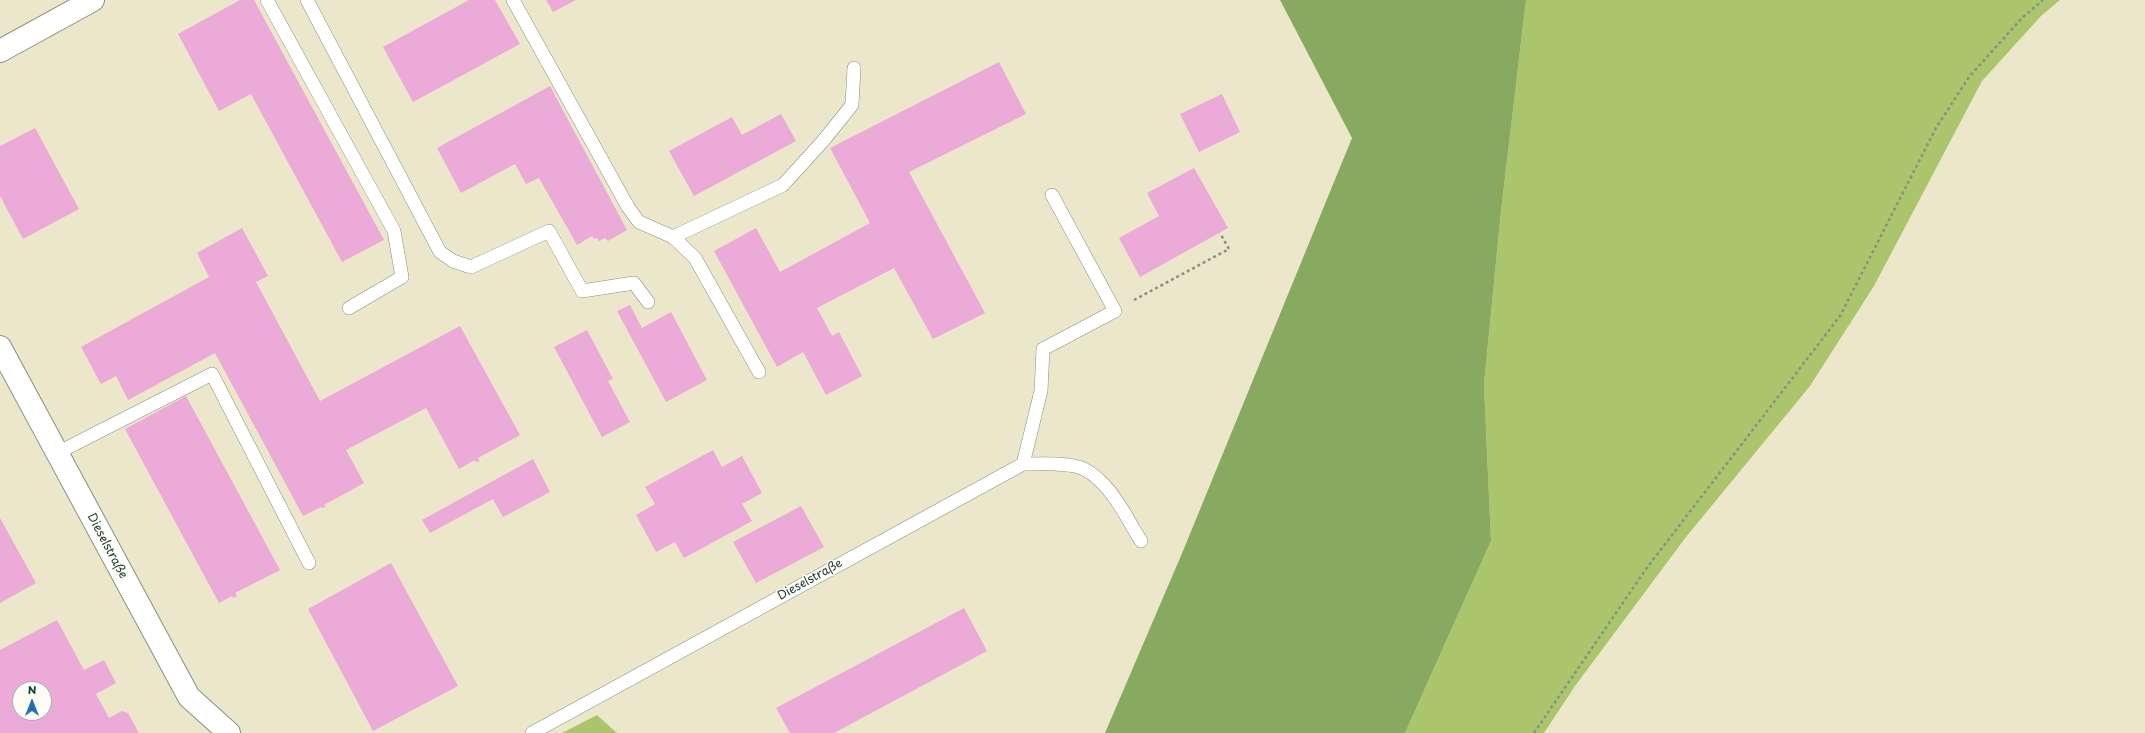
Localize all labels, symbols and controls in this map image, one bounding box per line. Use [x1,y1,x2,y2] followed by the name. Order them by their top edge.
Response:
[84,511,130,581] street label: Dieselstraße
[775,556,845,604] street label: Dieselstraße
[12,681,52,721] north arrow
[28,681,36,698] text: N

